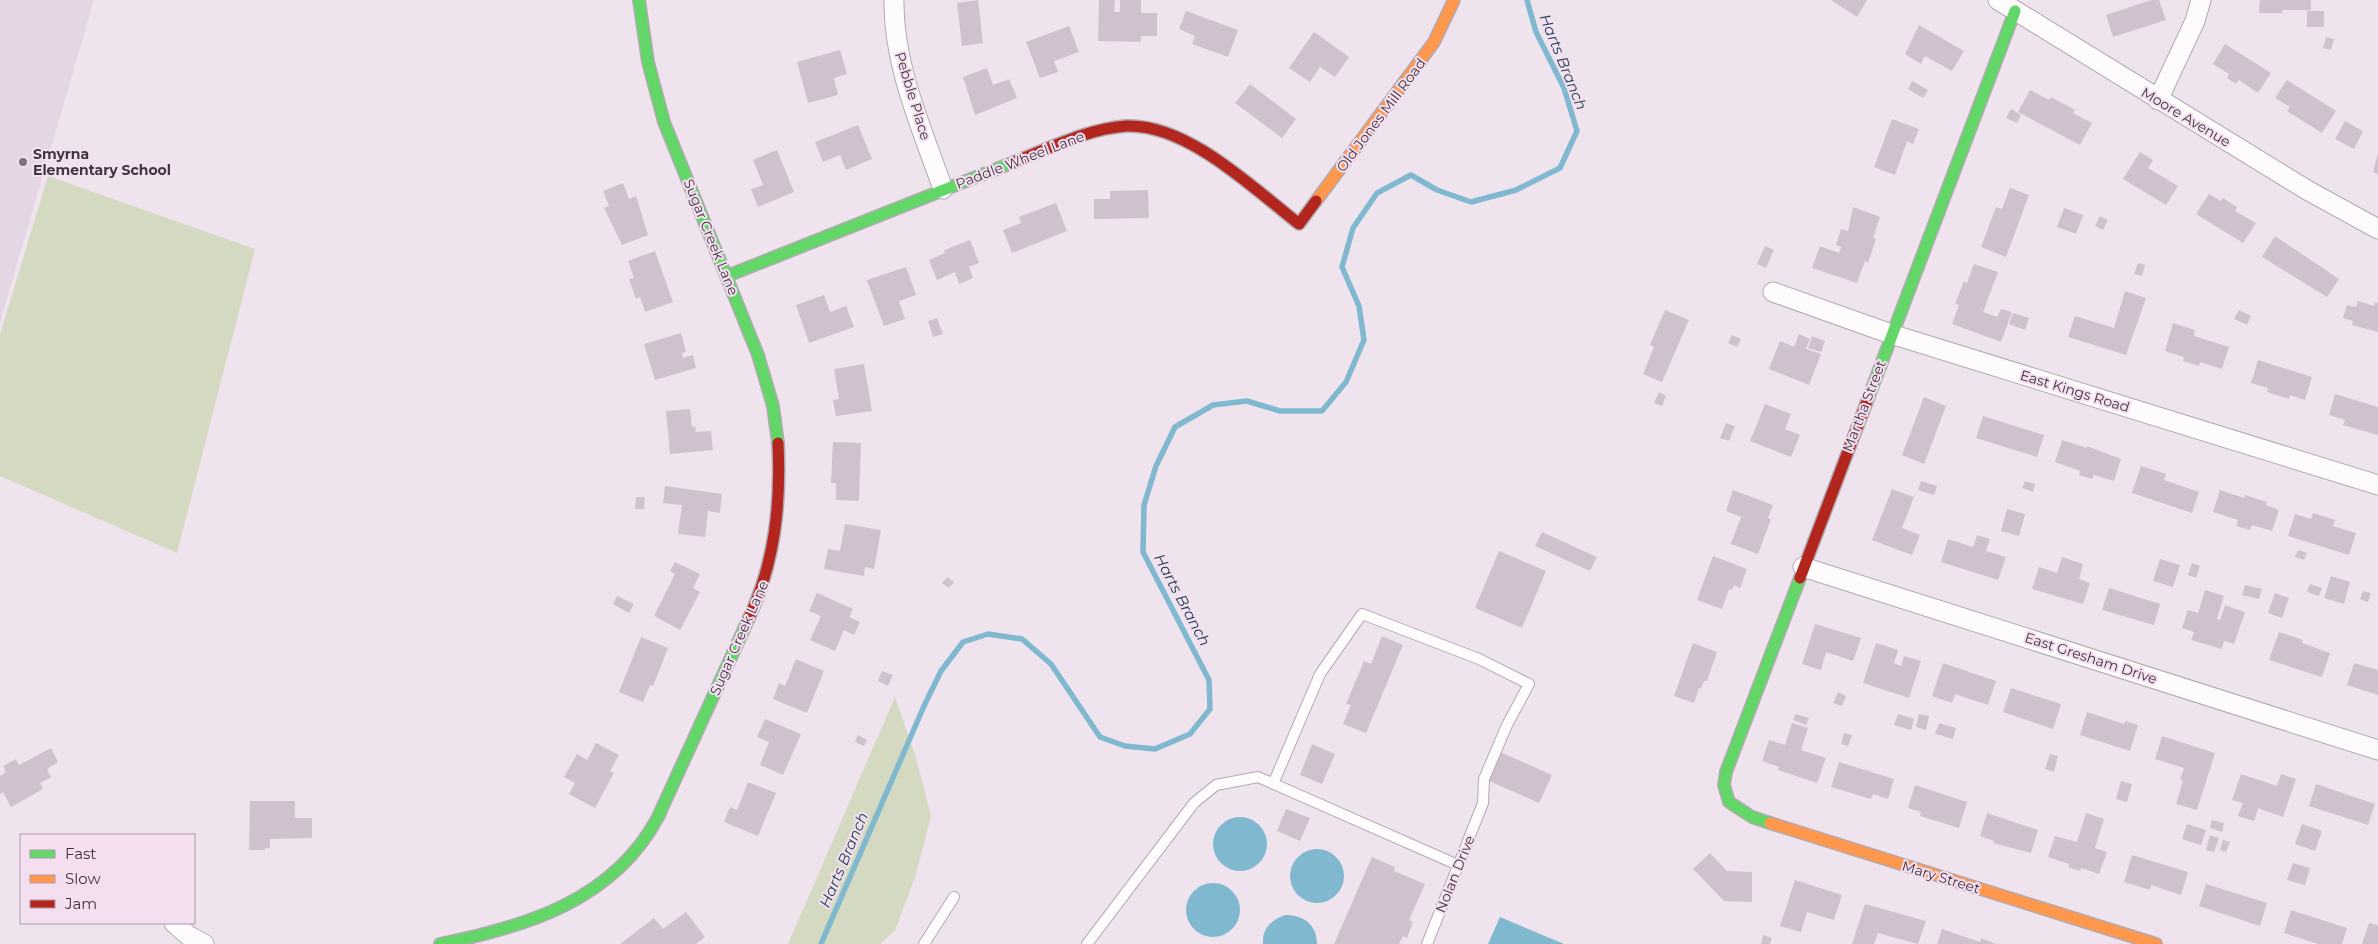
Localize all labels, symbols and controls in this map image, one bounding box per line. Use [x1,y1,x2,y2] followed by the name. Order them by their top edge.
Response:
[1536,11,1591,113] water label: Harts Branch
[891,50,935,142] street label: Pebble Place
[1332,55,1430,175] street label: Old Jones Mill Road
[2138,83,2234,151] street label: Moore Avenue
[953,127,1087,193] street label: Paddle Wheel Lane
[33,145,171,179] place label: Smyrna Elementary School
[17,156,29,168] marker: Smyrna Elementary School
[679,176,743,298] street label: Sugar Creek Lane
[1838,357,1890,454] street label: Martha Street
[2018,366,2132,416] street label: East Kings Road
[1150,550,1215,649] water label: Harts Branch
[706,578,772,698] street label: Sugar Creek Lane
[2023,628,2159,688] street label: East Gresham Drive
[815,809,872,910] water label: Harts Branch
[1431,833,1479,915] street label: Nolan Drive
[20,834,195,924] legend
[65,844,96,863] text: Fast
[1900,857,1983,897] street label: Mary Street
[65,869,101,888] text: Slow
[64,894,97,913] text: Jam

